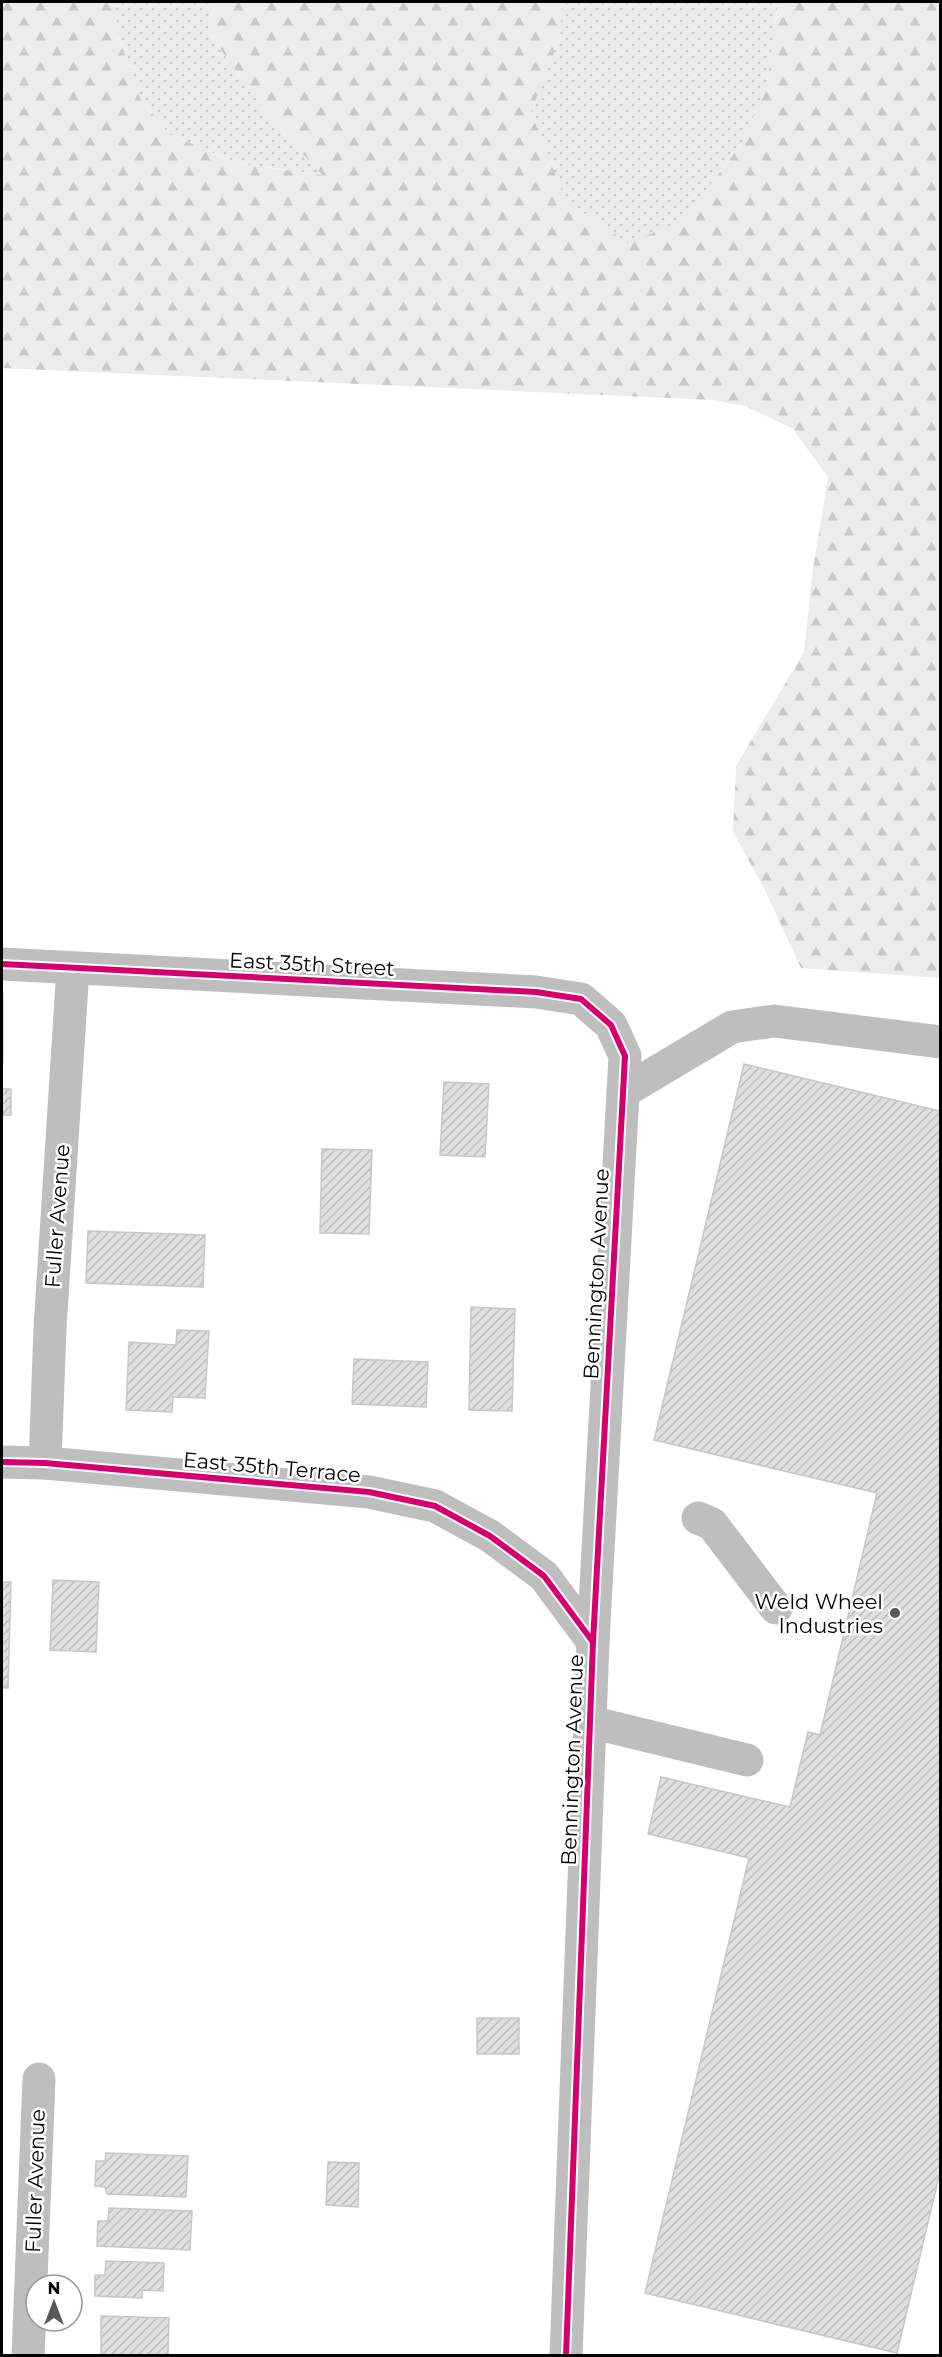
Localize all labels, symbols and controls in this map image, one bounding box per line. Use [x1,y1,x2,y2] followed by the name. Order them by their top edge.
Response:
[229,947,395,981] street label: East 35th Street
[40,1143,74,1289] street label: Fuller Avenue
[578,1168,614,1380] street label: Bennington Avenue
[182,1447,362,1487] street label: East 35th Terrace
[755,1589,883,1638] place label: Weld Wheel Industries
[888,1606,902,1620] marker: Weld Wheel Industries
[556,1654,588,1866] street label: Bennington Avenue
[20,2109,50,2253] street label: Fuller Avenue
[24,2273,84,2333] north arrow
[48,2279,60,2298] text: N

